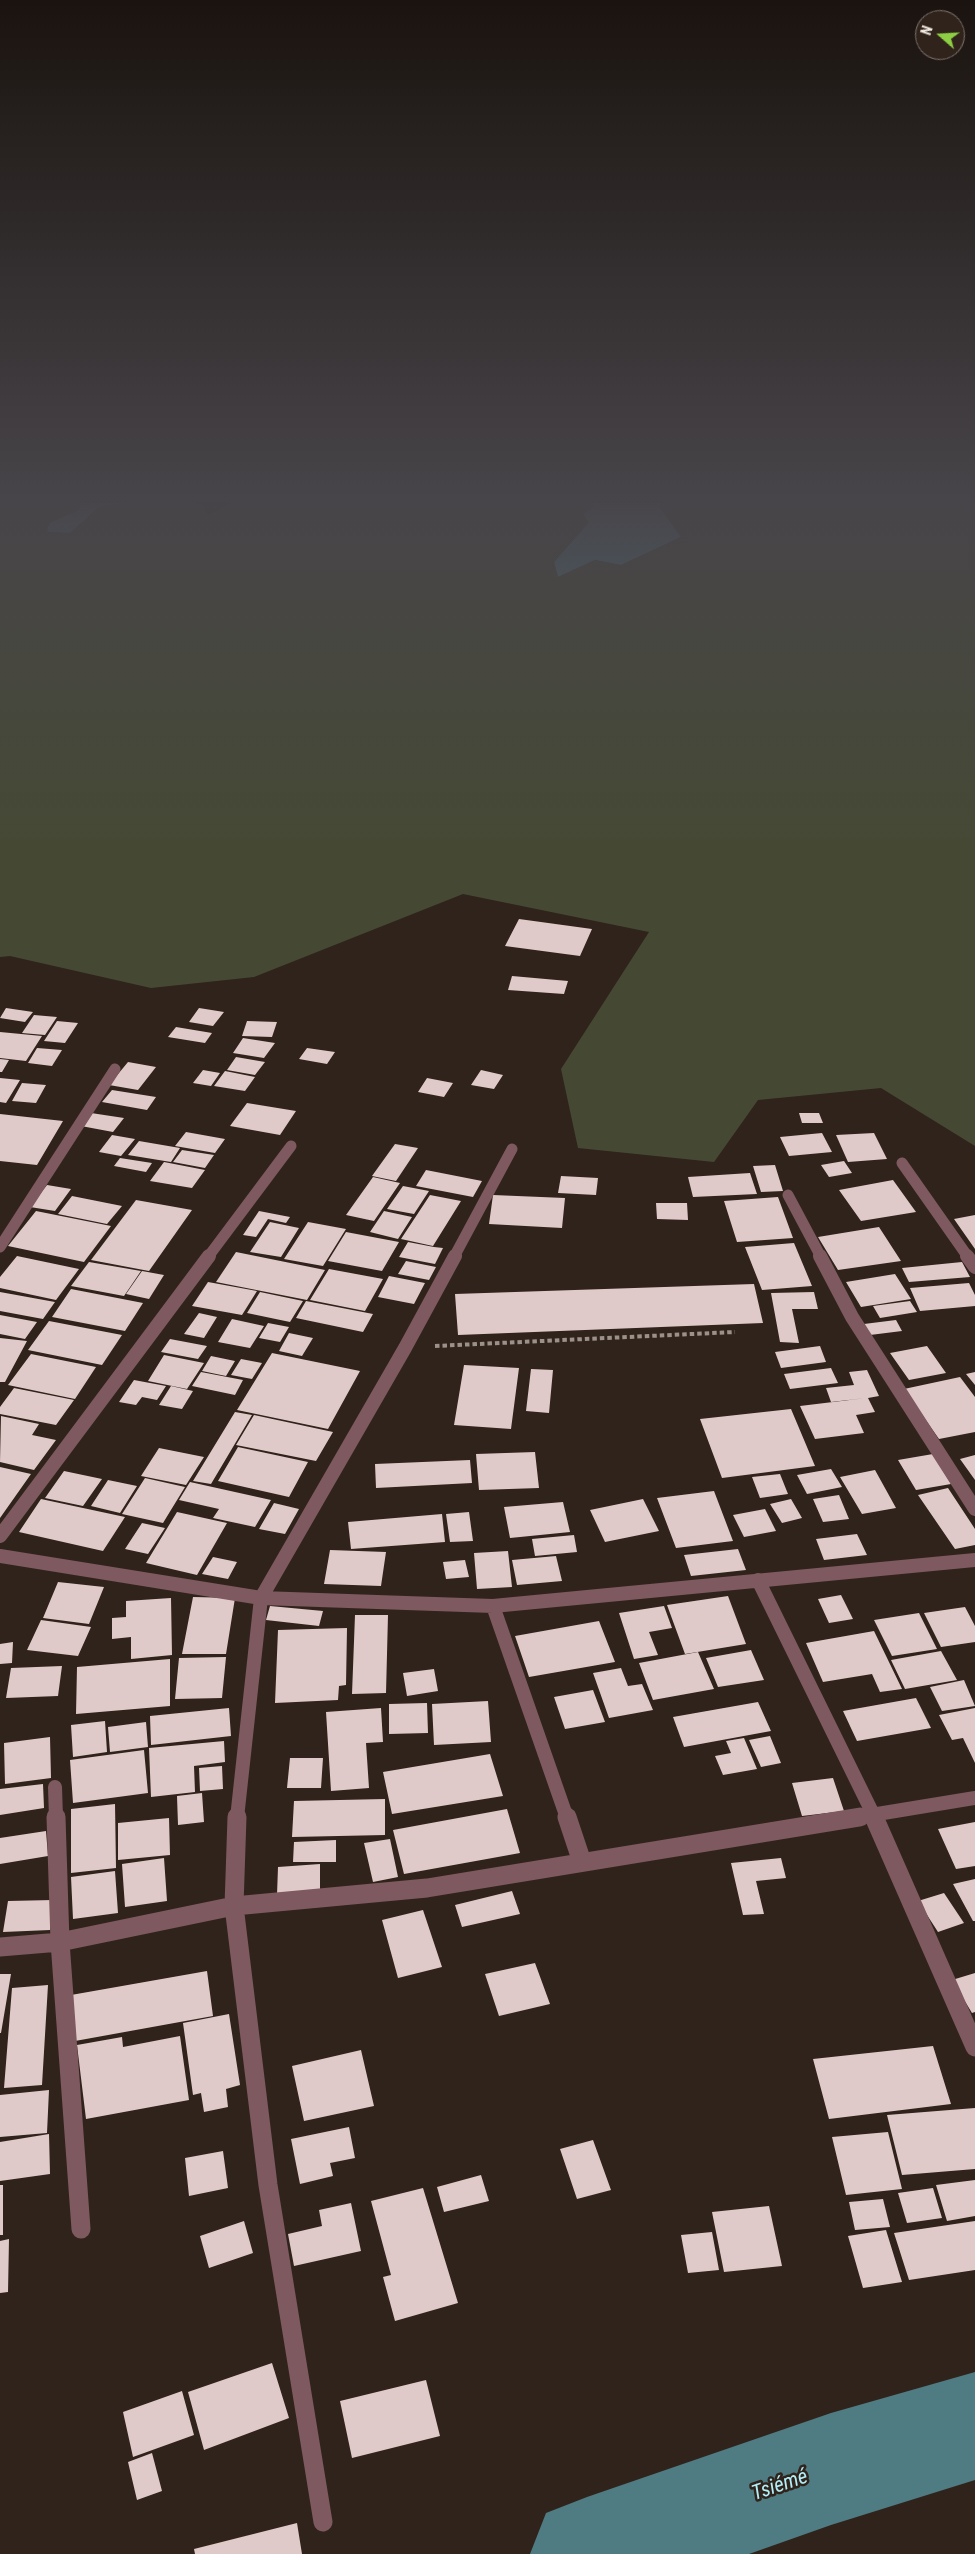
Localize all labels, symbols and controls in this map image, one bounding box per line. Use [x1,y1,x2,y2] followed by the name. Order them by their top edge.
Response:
[915,10,965,60] north arrow
[918,24,936,37] text: N
[749,2465,811,2507] water label: Tsiémé

